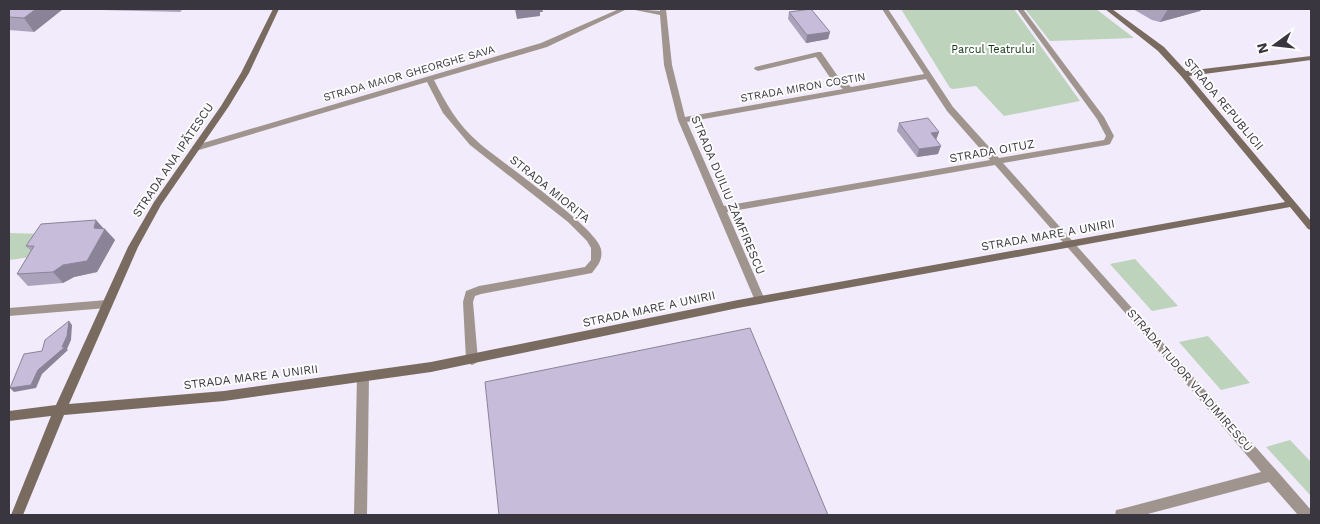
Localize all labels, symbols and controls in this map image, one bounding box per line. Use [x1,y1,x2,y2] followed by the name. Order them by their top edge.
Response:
[1250,20,1300,70] north arrow
[1253,41,1272,55] text: N
[322,43,496,104] street label: STRADA MAIOR GHEORGHE SAVA
[951,43,1035,56] park label: Parcul Teatrului
[1181,55,1267,153] street label: STRADA REPUBLICII
[740,70,867,105] street label: STRADA MIRON COSTIN
[130,100,216,220] street label: STRADA ANA IPĂTESCU
[688,114,768,276] street label: STRADA DUILIU ZAMFIRESCU
[948,137,1036,165] street label: STRADA OITUZ
[507,152,593,226] street label: STRADA MIORIȚA
[980,216,1116,254] street label: STRADA MARE A UNIRII
[581,288,717,330] street label: STRADA MARE A UNIRII
[1124,306,1256,454] street label: STRADA TUDOR VLADIMIRESCU
[183,362,319,392] street label: STRADA MARE A UNIRII

